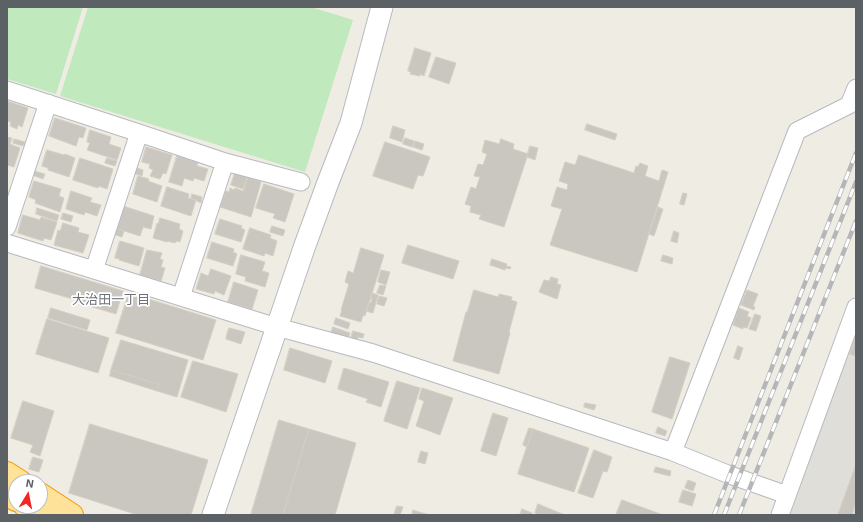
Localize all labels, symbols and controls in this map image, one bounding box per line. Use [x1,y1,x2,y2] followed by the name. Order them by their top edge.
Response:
[72,292,150,308] district label: 大治田一丁目
[8,474,48,514] north arrow
[25,476,35,490] text: N

